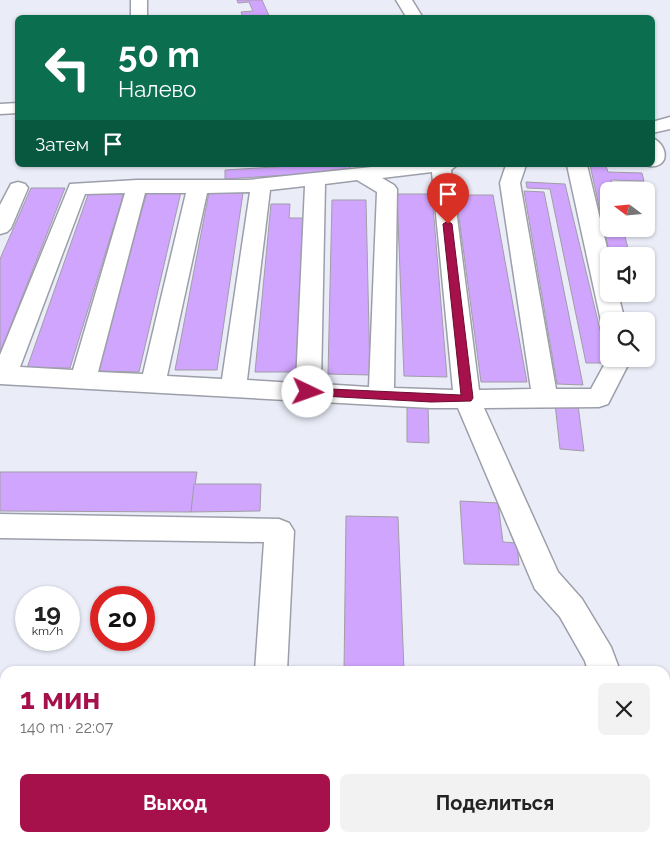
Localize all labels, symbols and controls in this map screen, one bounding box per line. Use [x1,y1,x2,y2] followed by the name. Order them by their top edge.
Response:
[118,34,200,75] text: 50 m
[35,35,100,100] icon: left
[118,76,196,102] text: Налево
[99,130,127,158] icon: arrive
[35,133,89,155] text: Затем
[427,173,469,224] pin
[434,180,462,208] icon: arrive
[600,182,655,238] north arrow
[600,182,655,367] map controls
[600,247,655,302] button: sound
[600,312,655,367] button: search
[281,365,333,417] position arrow
[90,586,155,651] speed limit sign: 20
[34,597,61,627] text: 19
[32,624,63,638] text: km/h
[20,681,100,716] text: 1 мин
[598,683,650,735] button: close
[20,718,113,737] text: 140 m · 22:07
[20,774,330,832] button: Выход
[340,774,650,832] button: Поделиться

